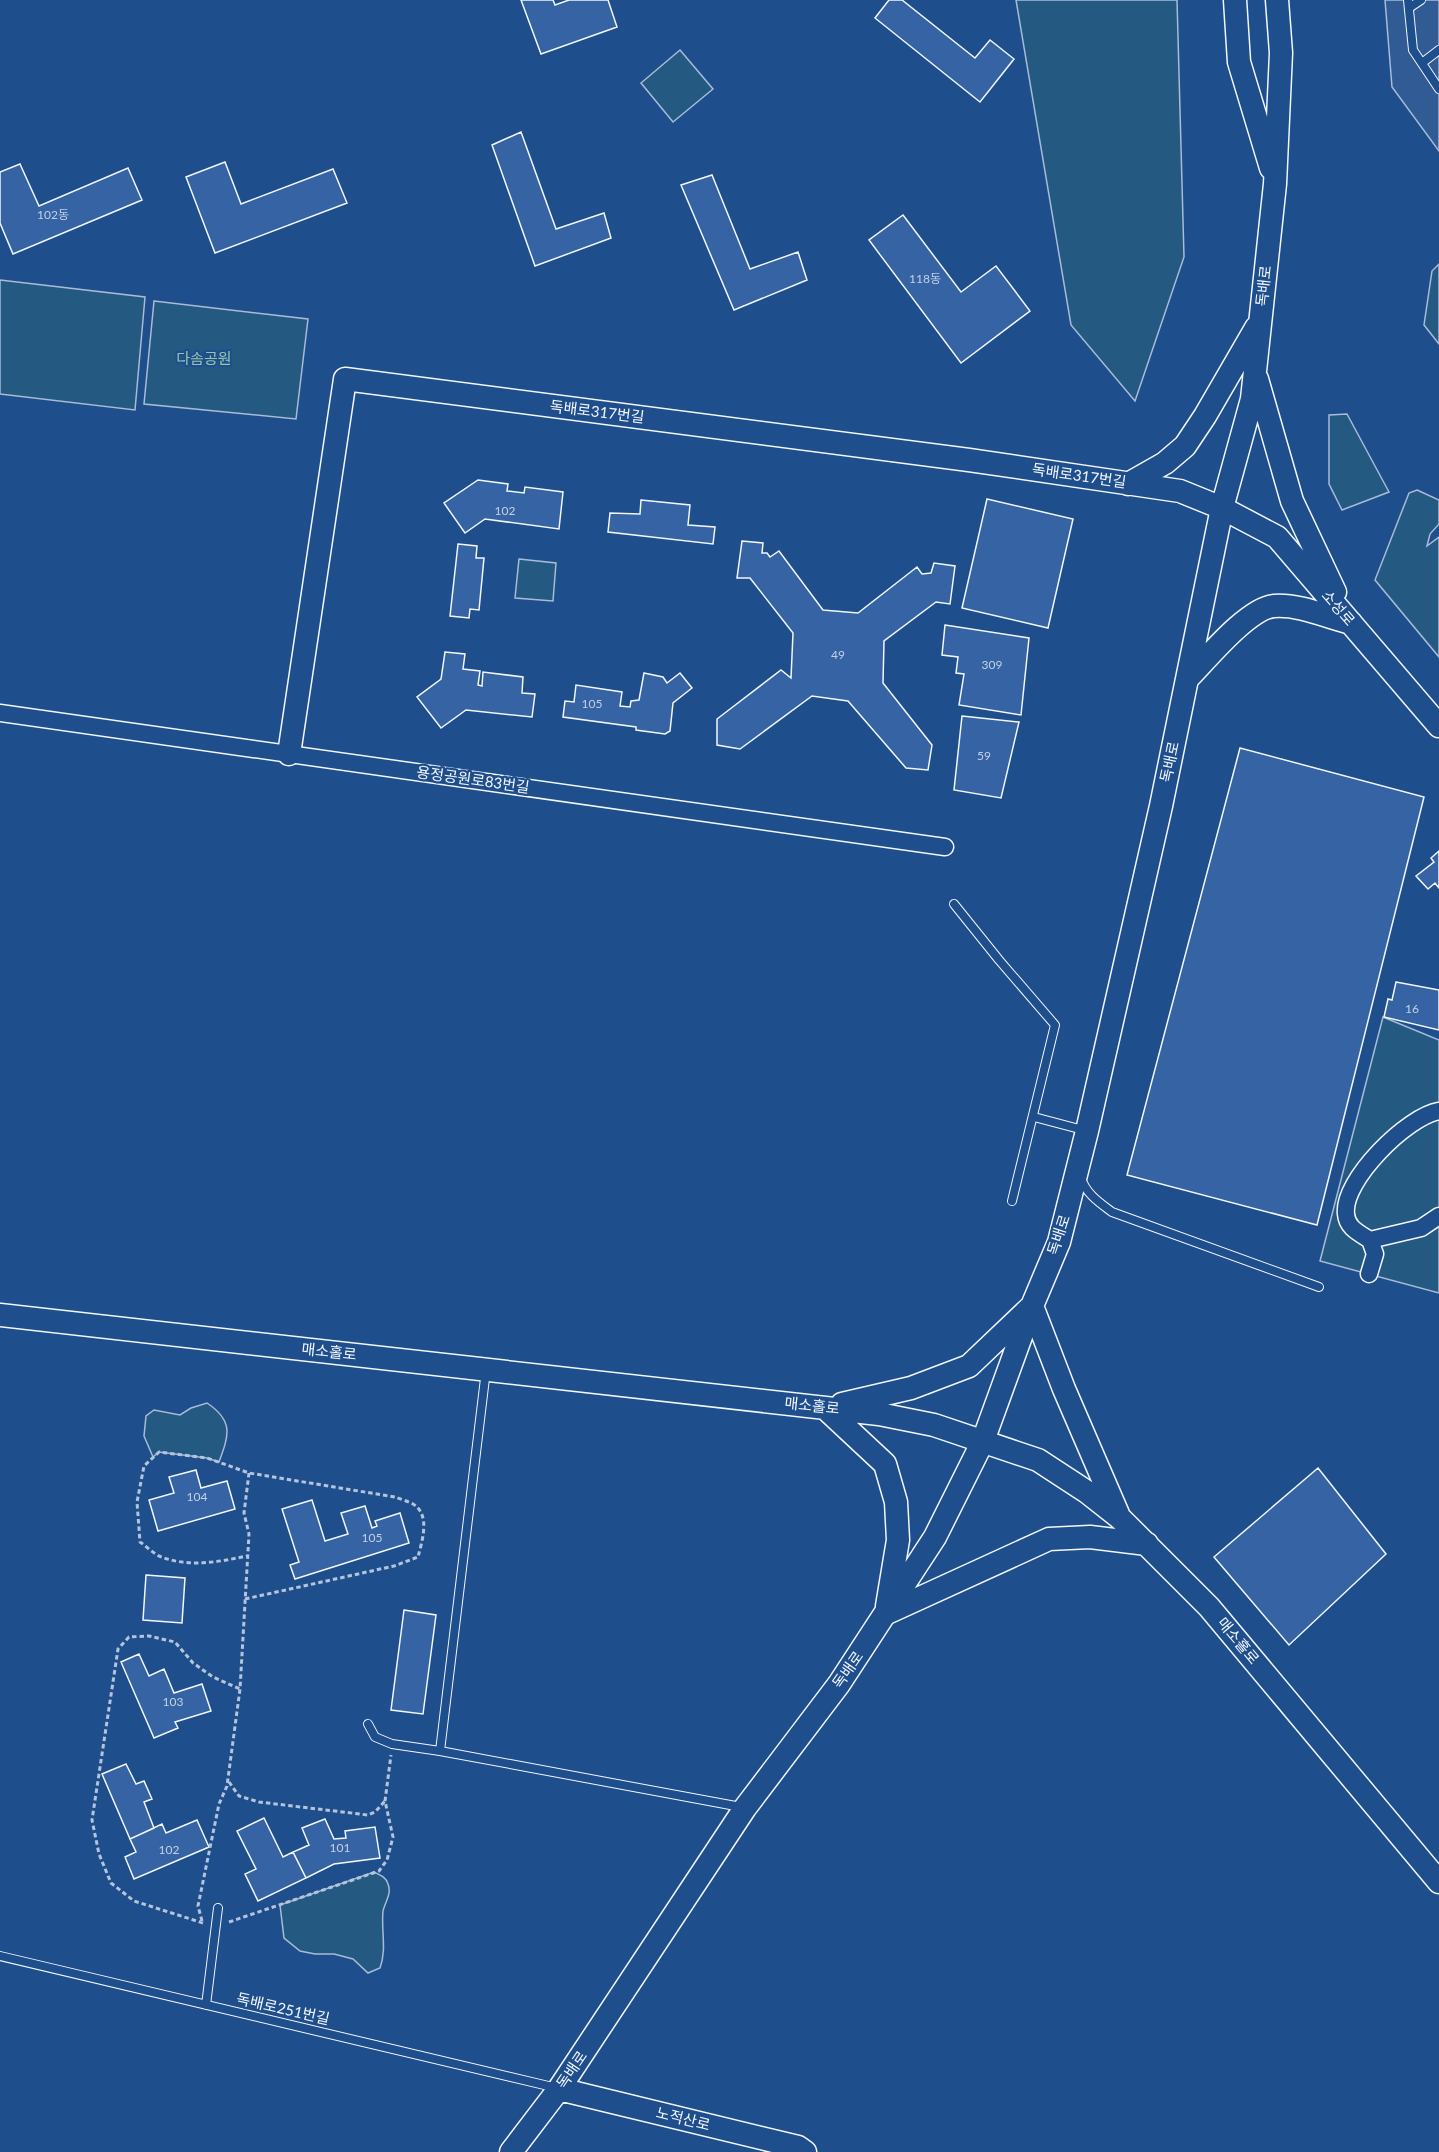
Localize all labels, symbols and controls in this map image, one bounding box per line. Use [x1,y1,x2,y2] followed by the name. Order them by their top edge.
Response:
[37,207,69,222] house number: 102동
[1252,264,1274,307] street label: 독배로
[909,271,941,286] house number: 118동
[176,349,232,367] park label: 다솜공원
[549,396,645,426] street label: 독배로317번길
[1031,459,1127,491] street label: 독배로317번길
[495,503,515,518] house number: 102
[1318,586,1359,629] street label: 소성로
[831,647,845,662] house number: 49
[982,657,1002,672] house number: 309
[582,696,602,711] house number: 105
[1156,740,1182,784] street label: 독배로
[977,748,991,763] house number: 59
[415,762,531,796] street label: 용정공원로83번길
[1405,1001,1419,1016] house number: 16
[1043,1212,1073,1257] street label: 독배로
[301,1339,357,1363] street label: 매소홀로
[784,1393,840,1417] street label: 매소홀로
[187,1489,207,1504] house number: 104
[362,1530,382,1545] house number: 105
[1214,1613,1263,1667] street label: 매소홀로
[828,1647,866,1692] street label: 독배로
[163,1694,183,1709] house number: 103
[330,1840,350,1855] house number: 101
[159,1842,179,1857] house number: 102
[235,1989,332,2027] street label: 독배로251번길
[552,2047,590,2092] street label: 독배로
[654,2103,712,2133] street label: 노적산로

